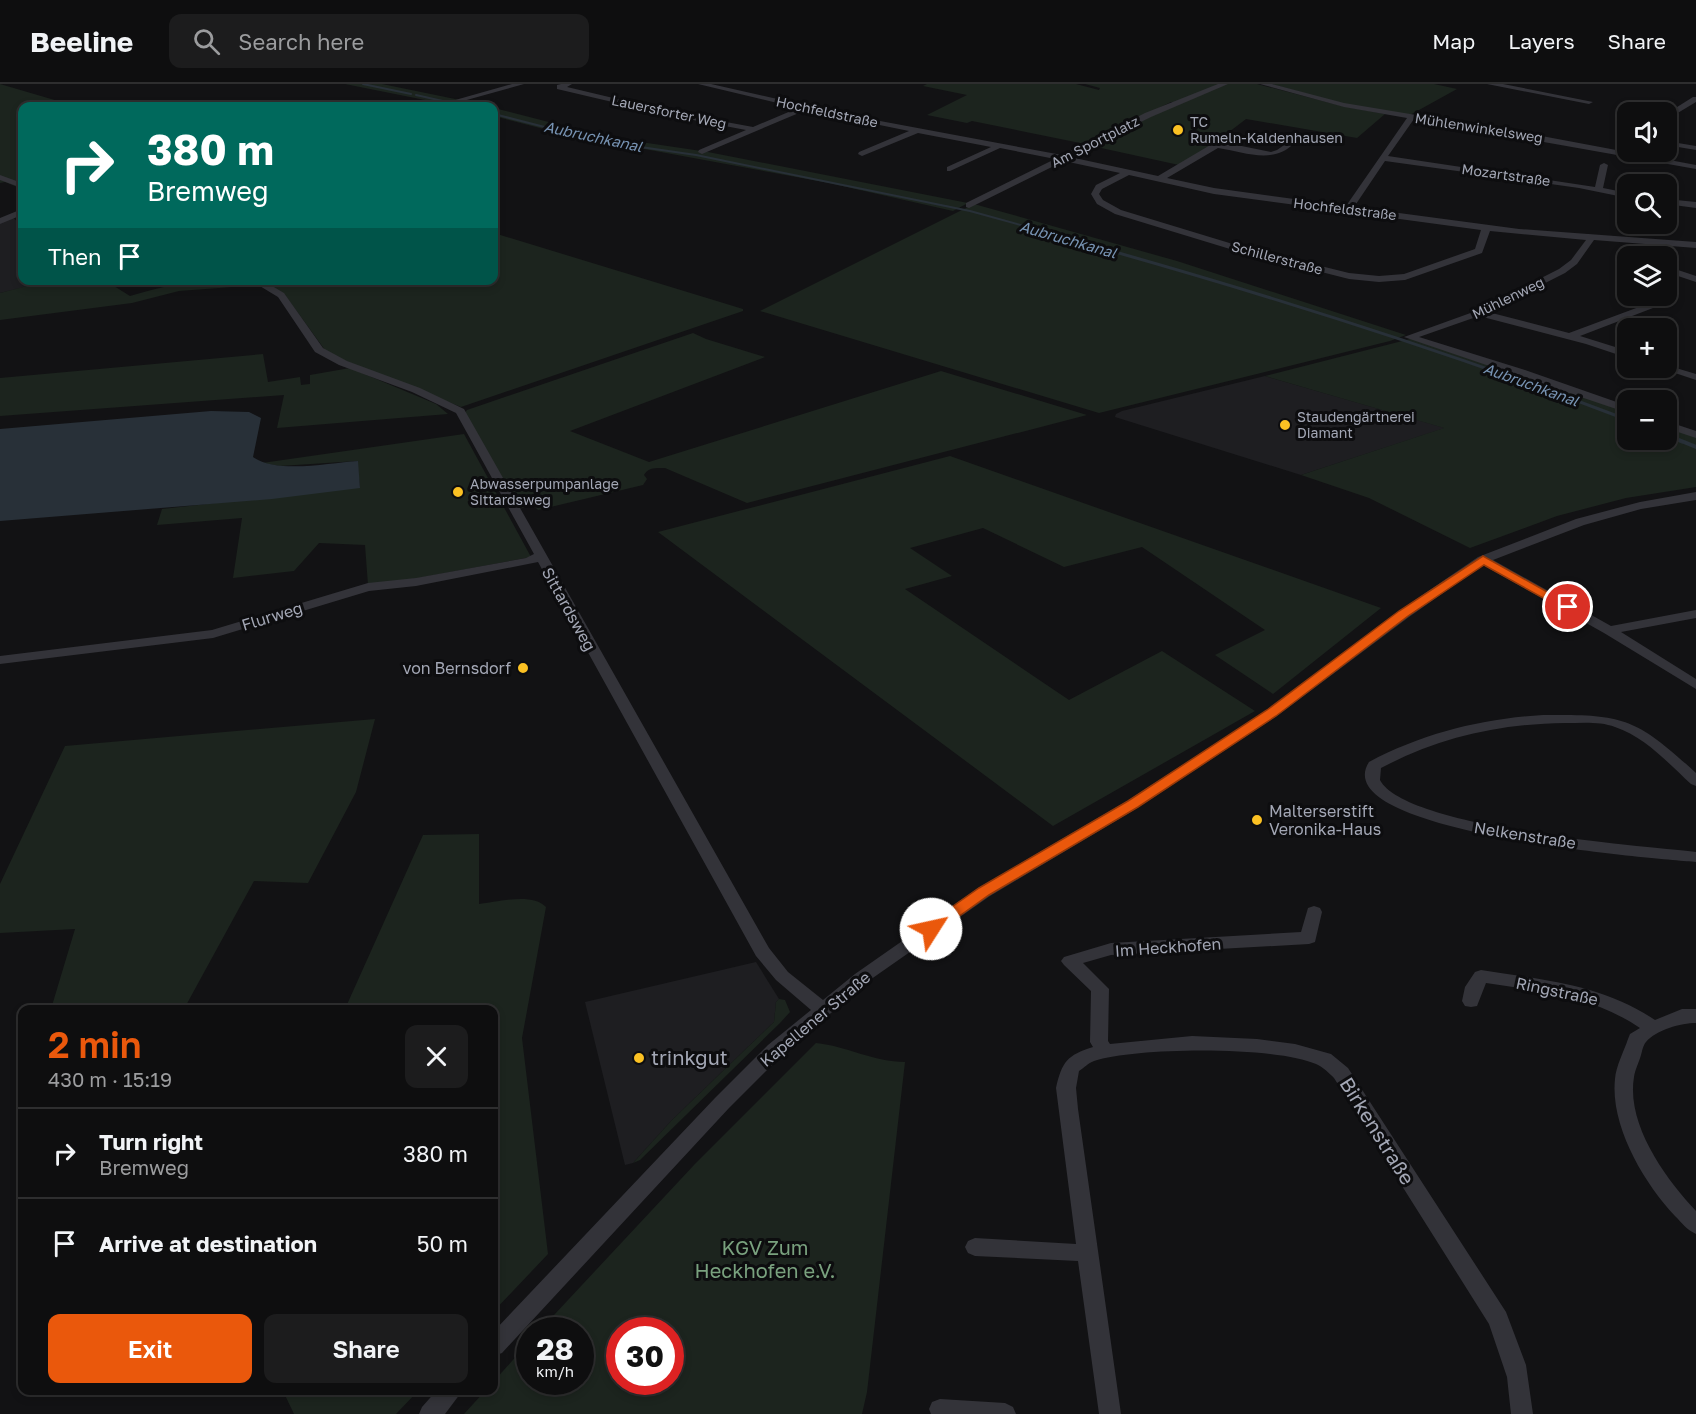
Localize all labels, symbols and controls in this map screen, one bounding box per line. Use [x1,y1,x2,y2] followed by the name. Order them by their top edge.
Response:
[169,14,589,68] search box
[30,25,133,58] text: Beeline
[190,25,223,58] icon: search
[238,28,364,55] text: Search here
[1432,28,1475,54] text: Map
[1508,28,1575,54] text: Layers
[1608,28,1666,54] text: Share
[610,91,728,132] street label: Lauersforter Weg
[775,92,880,131] street label: Hochfeldstraße
[1617,102,1677,450] map controls
[1617,102,1677,162] button: sound
[1414,109,1544,146] street label: Mühlenwinkelsweg
[1048,112,1142,171] street label: Am Sportplatz
[1190,113,1343,146] place label: TC Rumeln-Kaldenhausen
[543,117,645,155] water label: Aubruchkanal
[1171,123,1185,137] marker: TC Rumeln-Kaldenhausen
[147,124,274,174] text: 380 m
[48,126,126,204] icon: right
[1461,160,1551,189] street label: Mozartstraße
[1617,174,1677,234] button: search
[147,175,269,207] text: Bremweg
[1293,194,1398,223] street label: Hochfeldstraße
[1018,217,1120,262] water label: Aubruchkanal
[1230,237,1325,278] street label: Schillerstraße
[113,240,146,273] icon: arrive
[48,243,101,270] text: Then
[1617,246,1677,306] button: layers
[1469,273,1547,322] street label: Mühlenweg
[1617,318,1677,378] button: +
[1481,359,1582,410] water label: Aubruchkanal
[1617,390,1677,450] button: −
[1297,408,1415,441] place label: Staudengärtnerei Diamant
[1278,418,1292,432] marker: Staudengärtnerei Diamant
[470,475,619,508] place label: Abwasserpumpanlage Sittardsweg
[451,485,465,499] marker: Abwasserpumpanlage Sittardsweg
[538,564,600,654] street label: Sittardsweg
[1542,581,1593,632] pin
[1551,590,1584,623] icon: arrive
[239,597,305,635] street label: Flurweg
[403,658,511,678] place label: von Bernsdorf
[516,661,530,675] marker: von Bernsdorf
[1269,801,1381,839] place label: Malterserstift Veronika-Haus
[1250,813,1264,827] marker: Malterserstift Veronika-Haus
[1473,817,1577,853] street label: Nelkenstraße
[899,897,963,961] position arrow
[1114,933,1222,961] street label: Im Heckhofen
[756,967,874,1071] street label: Kapellener Straße
[1514,973,1600,1009] street label: Ringstraße
[48,1023,142,1066] text: 2 min
[405,1025,468,1088] button: close
[651,1045,728,1069] place label: trinkgut
[632,1051,646,1065] marker: trinkgut
[48,1067,172,1091] text: 430 m · 15:19
[1335,1072,1420,1189] street label: Birkenstraße
[99,1128,203,1155] text: Turn right
[48,1137,81,1170] icon: right
[403,1140,468,1167] text: 380 m
[99,1155,189,1179] text: Bremweg
[48,1227,81,1260] icon: arrive
[99,1230,317,1257] text: Arrive at destination
[417,1230,468,1257] text: 50 m
[694,1235,836,1282] park label: KGV Zum Heckhofen e.V.
[48,1314,252,1383] button: Exit
[264,1314,468,1383] button: Share
[606,1317,684,1395] speed limit sign: 30
[536,1331,574,1367] text: 28
[536,1362,574,1380] text: km/h

